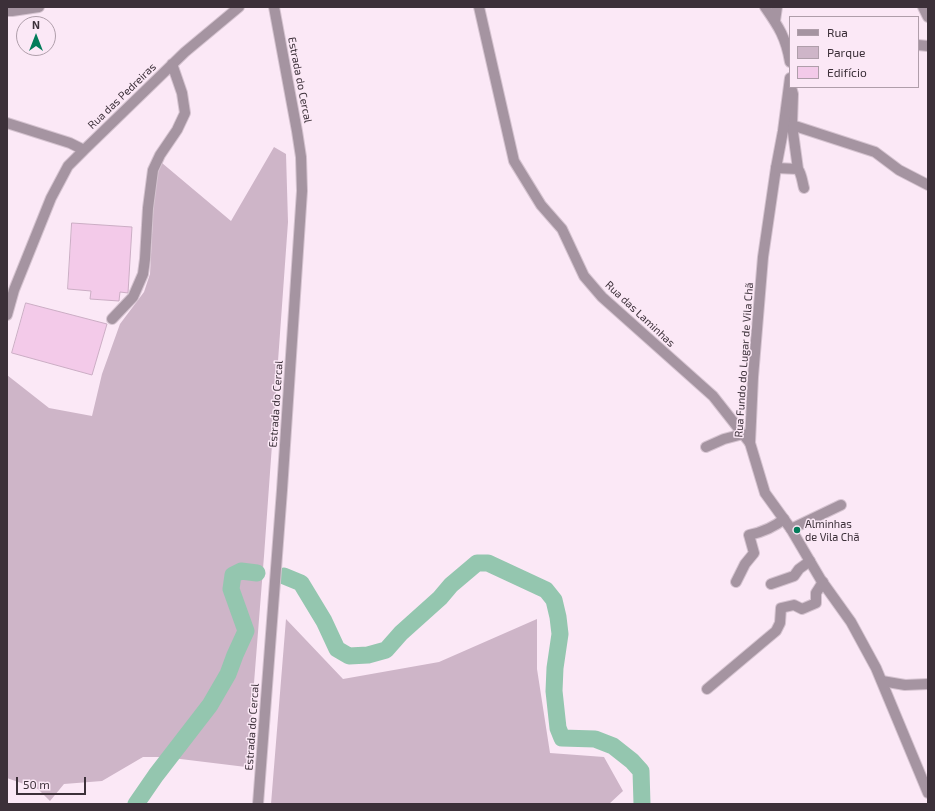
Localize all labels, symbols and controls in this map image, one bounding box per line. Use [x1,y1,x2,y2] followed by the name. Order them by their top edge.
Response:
[16,16,56,56] north arrow
[789,16,919,88] legend
[32,18,40,31] text: N
[827,25,848,39] text: Rua
[285,36,315,124] street label: Estrada do Cercal
[827,45,865,59] text: Parque
[85,60,159,132] street label: Rua das Pedreiras
[827,65,867,79] text: Edifício
[602,278,678,350] street label: Rua das Laminhas
[732,282,756,438] street label: Rua Fundo do Lugar de Vila Chã
[266,360,286,448] street label: Estrada do Cercal
[805,517,860,543] place label: Alminhas de Vila Chã
[792,525,802,535] marker: Alminhas de Vila Chã
[242,683,262,771] street label: Estrada do Cercal
[18,769,88,795] scale bar
[23,777,50,791] text: 50 m

